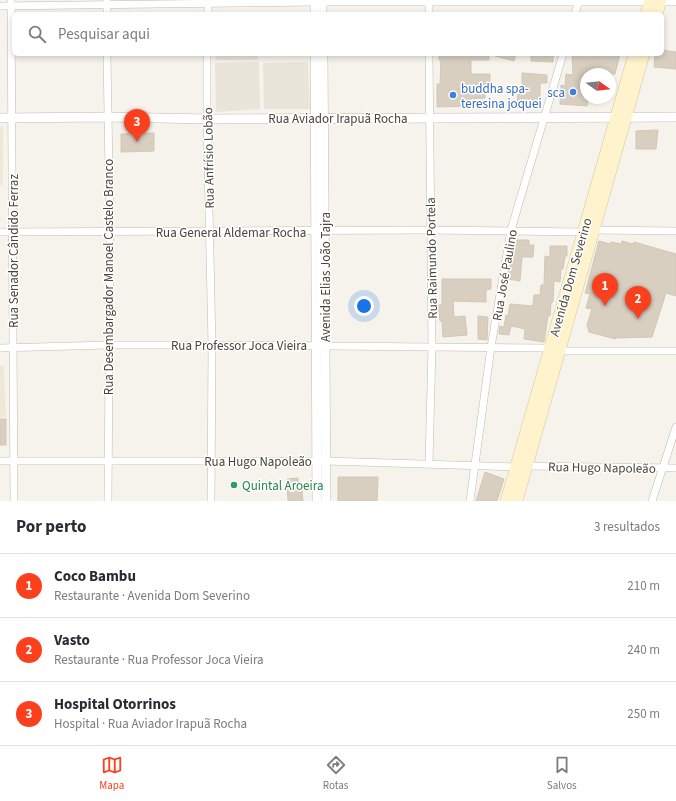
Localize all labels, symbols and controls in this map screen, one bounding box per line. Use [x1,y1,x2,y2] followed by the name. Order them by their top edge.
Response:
[12,12,664,56] search box
[26,23,48,45] icon: search
[58,24,150,45] text: Pesquisar aqui
[580,68,616,104] north arrow
[461,80,542,113] place label: buddha spa- teresina joquei
[547,84,565,102] place label: sca
[568,87,578,97] marker: sca
[448,90,458,100] marker: buddha spa- teresina joquei
[199,107,219,209] street label: Rua Anfrísio Lobão
[124,109,150,142] pin: 3
[268,110,408,128] street label: Rua Aviador Irapuã Rocha
[100,159,118,395] street label: Rua Desembargador Manoel Castelo Branco
[5,174,23,328] street label: Rua Senador Cândido Ferraz
[422,197,442,319] street label: Rua Raimundo Portela
[317,212,335,342] street label: Avenida Elias João Tajra
[545,216,596,339] street label: Avenida Dom Severino
[156,224,306,242] street label: Rua General Aldemar Rocha
[488,228,522,322] street label: Rua José Paulino
[592,273,618,306] pin: 1
[625,286,651,319] pin: 2
[354,296,374,316] your location
[171,337,307,355] street label: Rua Professor Joca Vieira
[204,453,312,471] street label: Rua Hugo Napoleão
[548,458,656,478] street label: Rua Hugo Napoleão
[242,477,324,495] place label: Quintal Aroeira
[229,480,239,490] marker: Quintal Aroeira
[16,515,86,539] text: Por perto
[594,518,660,536] text: 3 resultados
[54,566,136,587] text: Coco Bambu
[26,577,32,595] text: 1
[627,577,660,595] text: 210 m
[54,587,250,605] text: Restaurante · Avenida Dom Severino
[54,630,90,651] text: Vasto
[26,641,32,659] text: 2
[627,641,660,659] text: 240 m
[54,651,264,669] text: Restaurante · Rua Professor Joca Vieira
[54,694,176,715] text: Hospital Otorrinos
[26,705,32,723] text: 3
[627,705,660,723] text: 250 m
[54,715,247,733] text: Hospital · Rua Aviador Irapuã Rocha
[99,754,124,793] tab: Mapa
[323,754,348,793] tab: Rotas
[547,754,577,793] tab: Salvos

